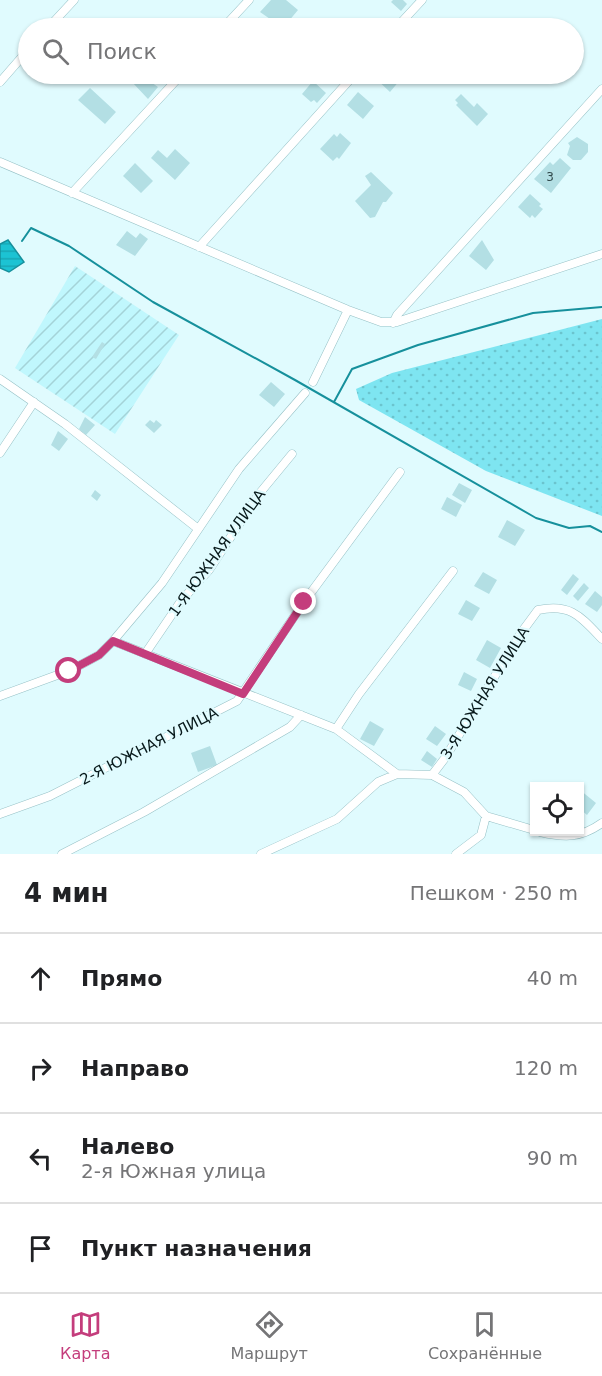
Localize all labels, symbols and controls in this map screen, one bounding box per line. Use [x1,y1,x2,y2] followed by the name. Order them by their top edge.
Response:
[18,18,584,84] search box
[39,35,72,68] icon: search
[87,39,157,64] text: Поиск
[546,170,554,184] house number: 3
[165,485,270,620] street label: 1-Я ЮЖНАЯ УЛИЦА
[290,588,316,614] route end
[437,623,534,763] street label: 3-Я ЮЖНАЯ УЛИЦА
[55,657,81,683] route start
[77,703,222,789] street label: 2-Я ЮЖНАЯ УЛИЦА
[530,782,584,836] map controls
[530,782,584,836] button: locate
[24,878,109,908] text: 4 мин
[410,881,578,905] text: Пешком · 250 m
[24,962,57,995] icon: ahead
[81,966,162,991] text: Прямо
[527,966,578,990] text: 40 m
[24,1052,57,1085] icon: right
[81,1056,189,1081] text: Направо
[514,1056,578,1080] text: 120 m
[81,1134,174,1159] text: Налево
[24,1142,57,1175] icon: left
[527,1146,578,1170] text: 90 m
[81,1159,266,1183] text: 2-я Южная улица
[24,1232,57,1265] icon: arrive
[81,1236,312,1261] text: Пункт назначения
[60,1308,110,1363] tab: Карта
[231,1308,308,1363] tab: Маршрут
[428,1308,542,1363] tab: Сохранённые

